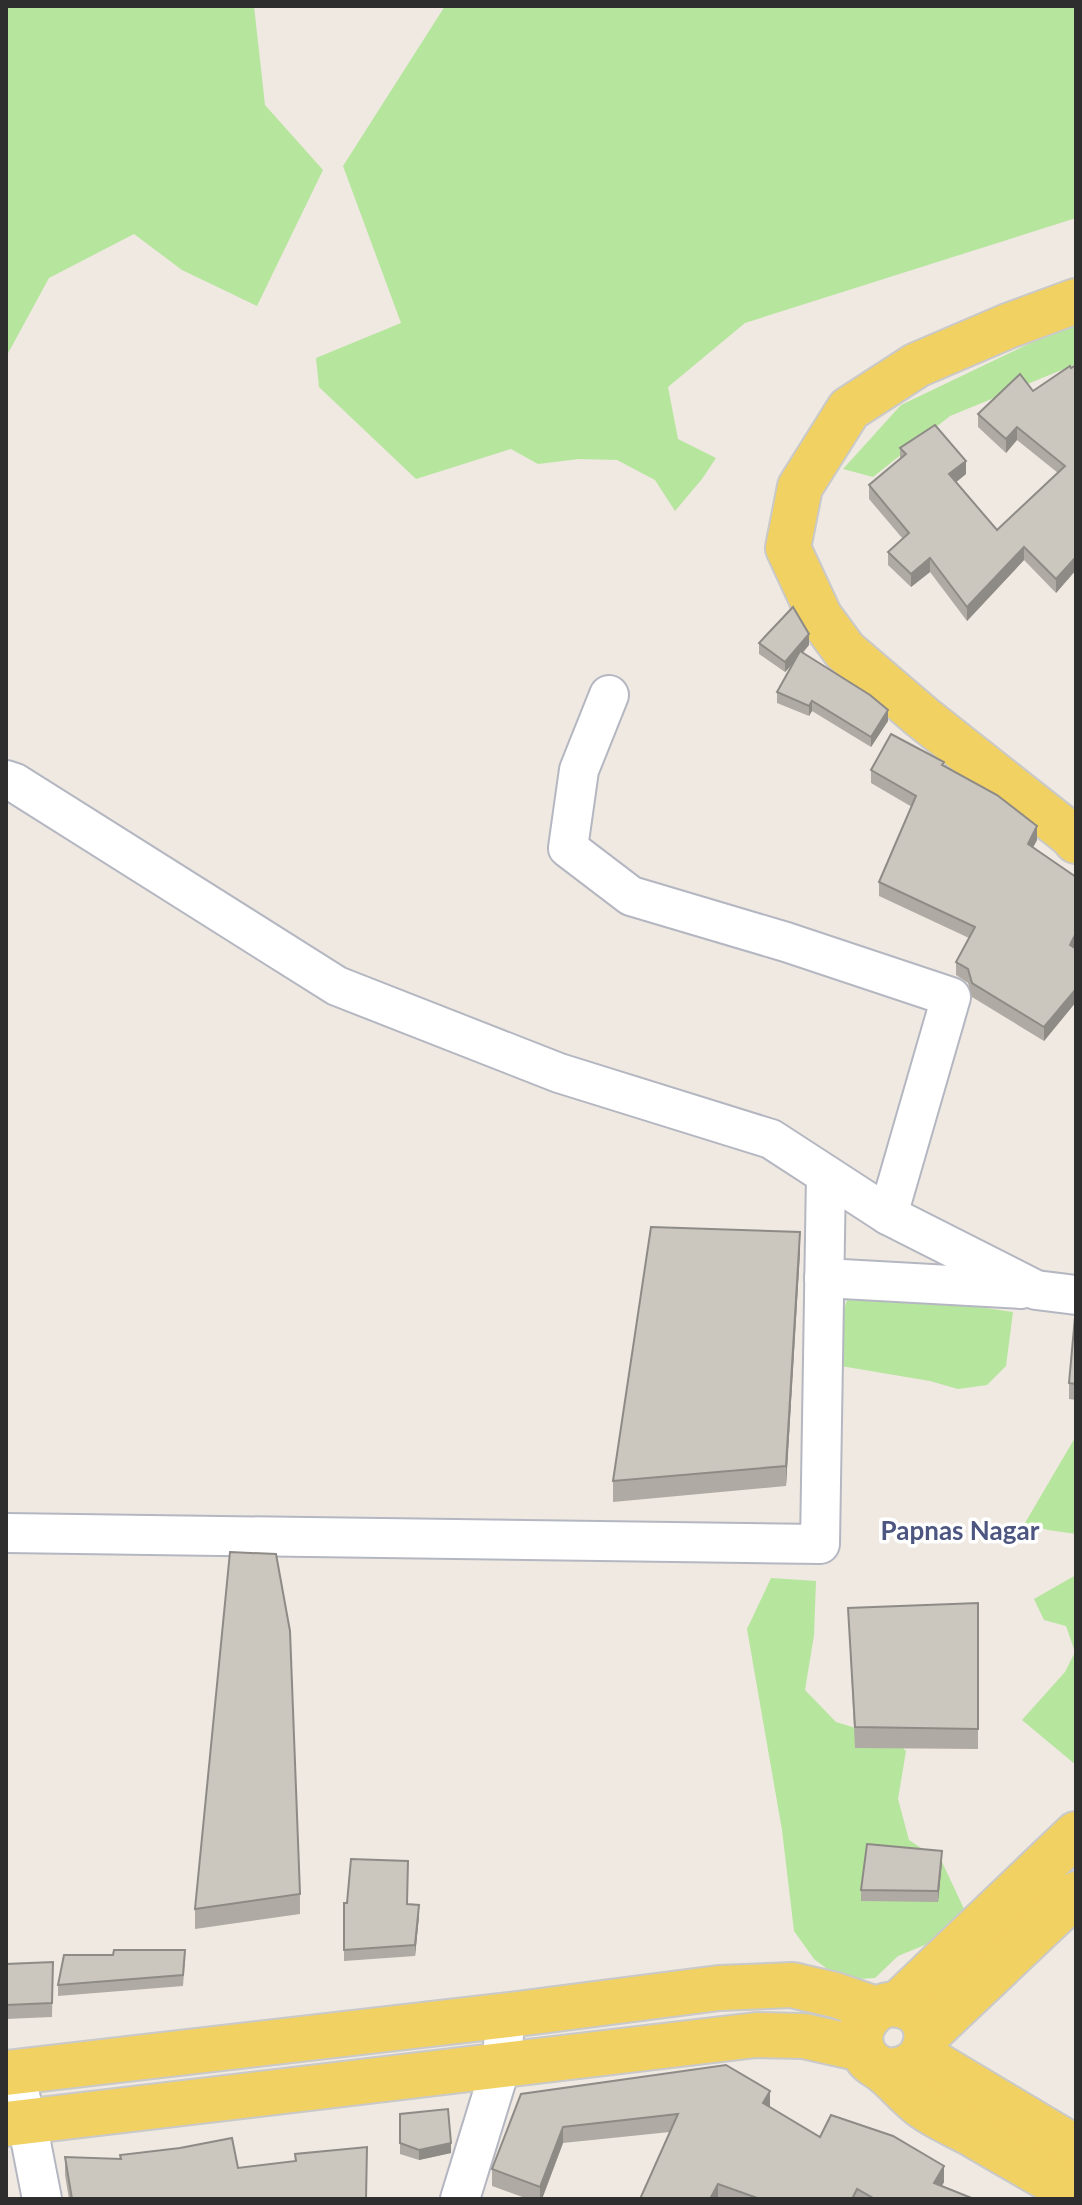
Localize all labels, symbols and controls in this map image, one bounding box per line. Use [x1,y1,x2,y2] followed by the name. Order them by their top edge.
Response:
[881,1514,1040,1546] district label: Papnas Nagar

